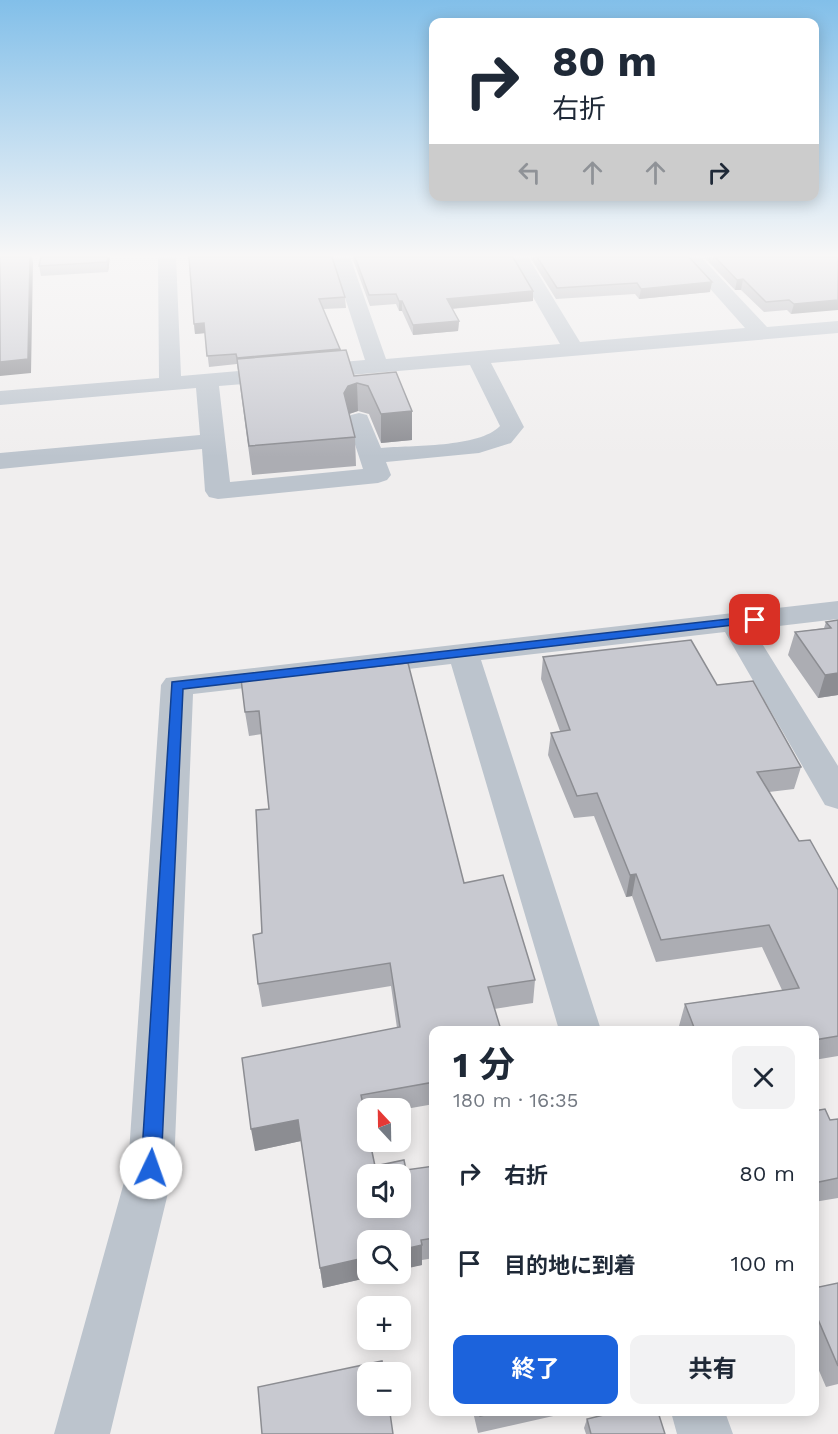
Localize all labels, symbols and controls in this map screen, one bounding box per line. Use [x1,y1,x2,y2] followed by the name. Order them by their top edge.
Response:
[552,37,657,86] text: 80 m
[453,42,531,120] icon: right
[552,93,606,125] text: 右折
[513,156,546,189] icon: left
[576,156,609,189] icon: ahead
[639,156,672,189] icon: ahead
[702,156,735,189] icon: right
[729,594,780,645] pin
[738,603,771,636] icon: arrive
[453,1044,515,1086] text: 1 分
[732,1046,795,1109] button: close
[453,1088,578,1112] text: 180 m · 16:35
[357,1098,411,1152] north arrow
[357,1098,411,1416] map controls
[119,1136,183,1200] position arrow
[453,1157,486,1190] icon: right
[739,1161,795,1186] text: 80 m
[504,1163,548,1188] text: 右折
[357,1164,411,1218] button: sound
[357,1230,411,1284] button: search
[453,1247,486,1280] icon: arrive
[731,1251,795,1276] text: 100 m
[504,1253,636,1278] text: 目的地に到着
[357,1296,411,1350] button: +
[453,1335,618,1404] button: 終了
[630,1335,795,1404] button: 共有
[357,1362,411,1416] button: −

